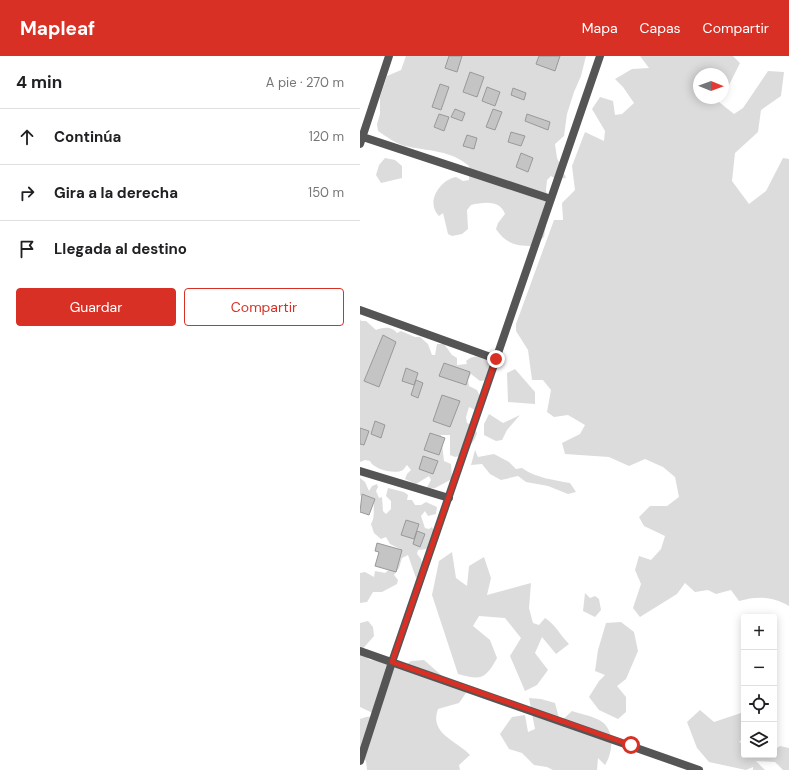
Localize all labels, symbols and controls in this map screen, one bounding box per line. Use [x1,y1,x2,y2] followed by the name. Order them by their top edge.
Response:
[20,16,95,41] text: Mapleaf
[582,19,618,37] text: Mapa
[640,19,681,37] text: Capas
[703,19,769,37] text: Compartir
[693,68,729,104] north arrow
[16,71,62,93] text: 4 min
[266,74,344,91] text: A pie · 270 m
[16,126,38,148] icon: ahead
[54,127,121,147] text: Continúa
[309,128,344,145] text: 120 m
[16,182,38,204] icon: right
[54,183,178,203] text: Gira a la derecha
[308,184,344,201] text: 150 m
[16,238,38,260] icon: arrive
[54,239,187,259] text: Llegada al destino
[16,288,176,326] button: Guardar
[184,288,344,326] button: Compartir
[487,350,505,368] route end
[741,614,777,758] map controls
[741,614,777,650] button: +
[741,650,777,686] button: −
[741,686,777,722] button: locate
[741,722,777,758] button: layers
[622,736,640,754] route start

